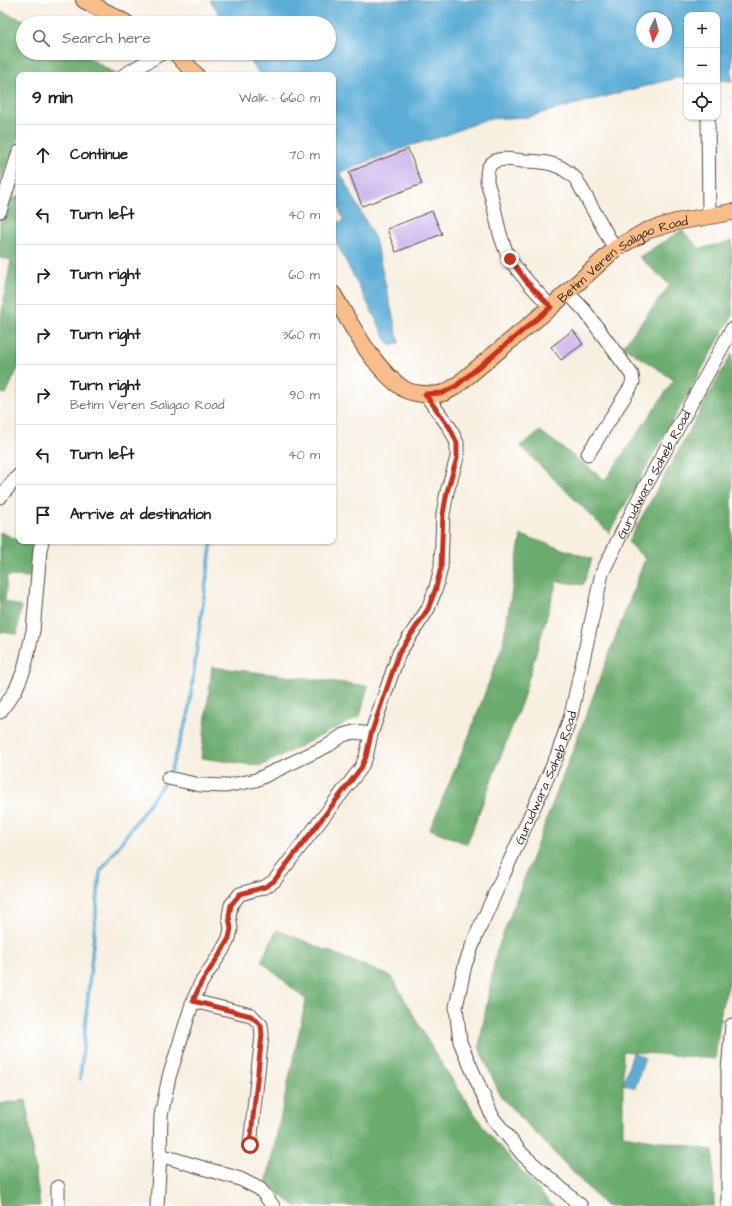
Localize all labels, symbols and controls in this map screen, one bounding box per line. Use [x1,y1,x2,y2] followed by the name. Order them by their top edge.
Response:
[636,12,672,48] north arrow
[684,12,720,120] map controls
[684,12,720,48] button: +
[16,16,336,60] search box
[30,27,52,49] icon: search
[62,28,151,49] text: Search here
[684,48,720,84] button: −
[684,84,720,120] button: locate
[32,86,73,110] text: 9 min
[239,89,320,107] text: Walk · 660 m
[32,144,54,166] icon: ahead
[70,144,128,165] text: Continue
[288,146,320,164] text: 70 m
[32,204,54,226] icon: left
[70,204,134,225] text: Turn left
[288,206,320,224] text: 40 m
[554,212,690,307] street label: Betim Veren Saligao Road
[501,250,519,268] route end
[32,264,54,286] icon: right
[70,264,141,285] text: Turn right
[288,266,320,284] text: 60 m
[32,324,54,346] icon: right
[70,324,141,345] text: Turn right
[282,326,320,344] text: 360 m
[70,375,141,396] text: Turn right
[32,384,54,406] icon: right
[289,386,320,404] text: 90 m
[70,396,225,414] text: Betim Veren Saligao Road
[612,407,696,542] street label: Gurudwara Saheb Road
[32,444,54,466] icon: left
[70,444,134,465] text: Turn left
[288,446,320,464] text: 40 m
[32,504,54,526] icon: arrive
[70,504,211,525] text: Arrive at destination
[510,709,582,848] street label: Gurudwara Saheb Road
[241,1136,259,1154] route start

